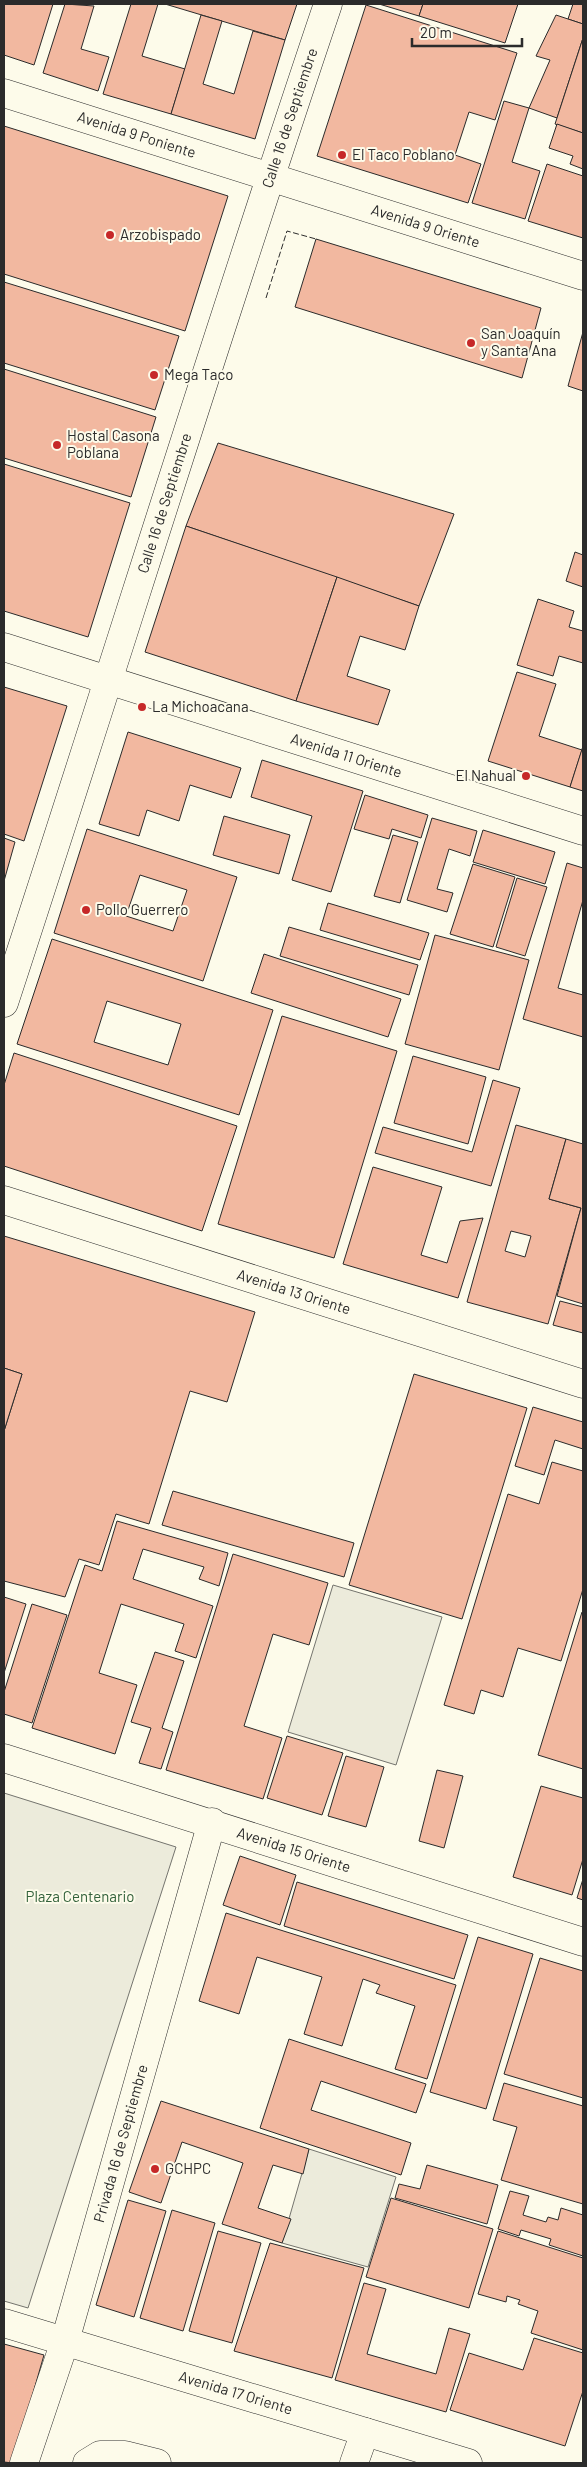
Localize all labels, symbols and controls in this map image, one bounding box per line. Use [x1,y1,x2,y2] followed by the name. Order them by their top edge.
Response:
[412,15,522,47] scale bar
[420,23,452,41] text: 20 m
[257,45,321,190] street label: Calle 16 de Septiembre
[75,107,198,161] street label: Avenida 9 Poniente
[352,145,455,163] place label: El Taco Poblano
[336,149,348,161] marker: El Taco Poblano
[369,200,482,251] street label: Avenida 9 Oriente
[120,225,201,243] place label: Arzobispado
[104,229,116,241] marker: Arzobispado
[481,324,561,359] place label: San Joaquín y Santa Ana
[465,337,477,349] marker: San Joaquín y Santa Ana
[164,365,233,383] place label: Mega Taco
[148,369,160,381] marker: Mega Taco
[67,426,160,461] place label: Hostal Casona Poblana
[133,431,195,575] street label: Calle 16 de Septiembre
[51,439,63,451] marker: Hostal Casona Poblana
[152,697,249,715] place label: La Michoacana
[136,701,148,713] marker: La Michoacana
[288,729,404,781] street label: Avenida 11 Oriente
[455,766,516,784] place label: El Nahual
[520,770,532,782] marker: El Nahual
[96,900,189,918] place label: Pollo Guerrero
[80,904,92,916] marker: Pollo Guerrero
[235,1265,353,1318] street label: Avenida 13 Oriente
[235,1823,353,1876] street label: Avenida 15 Oriente
[26,1887,134,1905] park label: Plaza Centenario
[89,2062,151,2224] street label: Privada 16 de Septiembre
[165,2159,211,2177] place label: GCHPC
[149,2163,161,2175] marker: GCHPC
[177,2366,295,2418] street label: Avenida 17 Oriente

